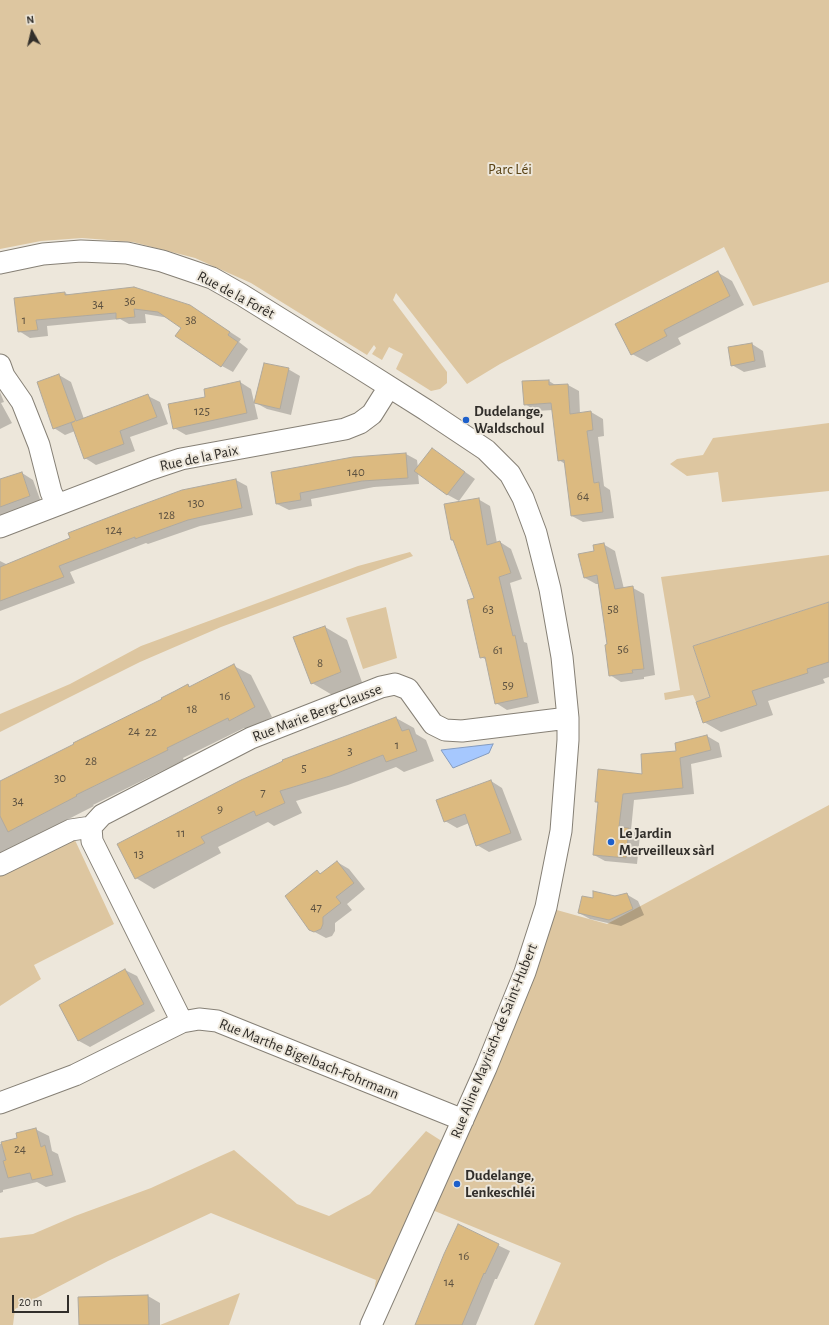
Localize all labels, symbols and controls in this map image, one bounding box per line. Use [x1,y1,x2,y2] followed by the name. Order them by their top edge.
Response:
[12,12,52,52] north arrow
[26,14,35,26] text: N
[488,160,532,178] park label: Parc Léi
[194,267,278,323] street label: Rue de la Forêt
[124,293,136,309] house number: 36
[92,296,104,312] house number: 34
[22,312,26,328] house number: 1
[185,312,197,328] house number: 38
[474,402,544,437] place label: Dudelange, Waldschoul
[194,403,210,419] house number: 125
[461,415,471,425] marker: Dudelange, Waldschoul
[158,441,240,475] street label: Rue de la Paix
[347,464,365,480] house number: 140
[577,488,589,504] house number: 64
[188,495,204,511] house number: 130
[159,507,175,523] house number: 128
[106,522,122,538] house number: 124
[482,601,494,617] house number: 63
[607,601,619,617] house number: 58
[617,641,629,657] house number: 56
[493,642,503,658] house number: 61
[317,655,323,671] house number: 8
[502,677,514,693] house number: 59
[250,680,384,746] street label: Rue Marie Berg-Clausse
[220,688,230,704] house number: 16
[187,701,197,717] house number: 18
[128,723,140,739] house number: 24
[145,724,157,740] house number: 22
[395,737,399,753] house number: 1
[347,743,353,759] house number: 3
[85,753,97,769] house number: 28
[301,760,307,776] house number: 5
[54,770,66,786] house number: 30
[260,784,266,800] house number: 7
[12,793,24,809] house number: 34
[217,801,223,817] house number: 9
[619,824,714,859] place label: Le Jardin Merveilleux sàrl
[177,825,185,841] house number: 11
[606,837,616,847] marker: Le Jardin Merveilleux sàrl
[134,846,144,862] house number: 13
[310,899,322,915] house number: 47
[447,941,541,1141] street label: Rue Aline Mayrisch-de Saint-Hubert
[217,1015,401,1103] street label: Rue Marthe Bigelbach-Fohrmann
[14,1141,26,1157] house number: 24
[465,1166,535,1201] place label: Dudelange, Lenkeschléi
[452,1179,462,1189] marker: Dudelange, Lenkeschléi
[459,1248,469,1264] house number: 16
[444,1274,454,1290] house number: 14
[14,1287,71,1313] scale bar
[19,1296,42,1308] text: 20 m

